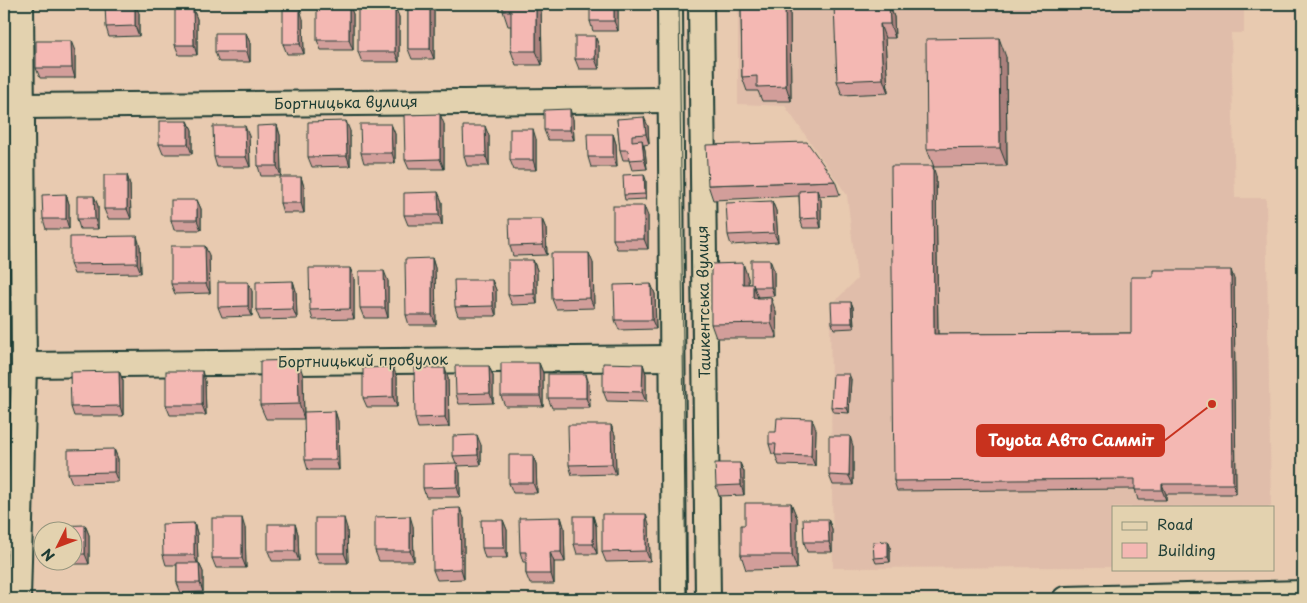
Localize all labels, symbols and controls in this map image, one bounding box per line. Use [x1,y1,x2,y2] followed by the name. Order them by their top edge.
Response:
[274,89,418,114] street label: Бортницька вулиця
[690,225,715,379] street label: Ташкентська вулиця
[278,347,448,372] street label: Бортницький провулок
[977,425,1164,456] callout: Toyota Авто Самміт
[988,427,1155,451] text: Toyota Авто Самміт
[1112,506,1274,570] legend
[1157,512,1193,535] text: Road
[32,520,82,570] north arrow
[1157,538,1216,561] text: Building
[36,544,59,566] text: N

